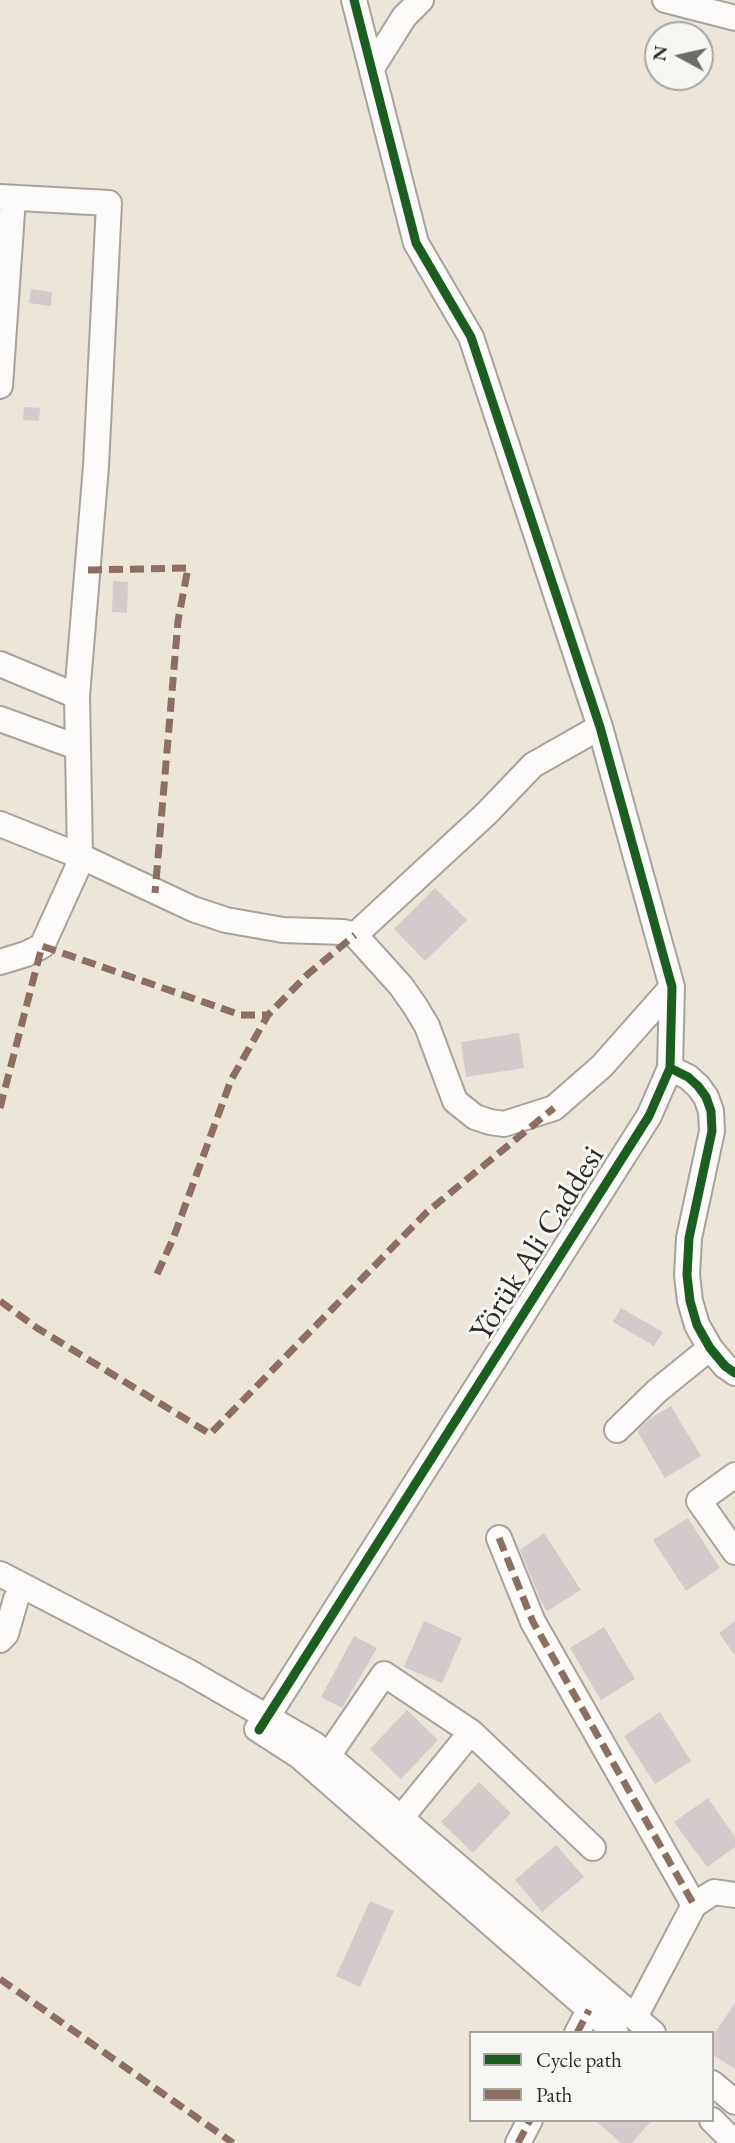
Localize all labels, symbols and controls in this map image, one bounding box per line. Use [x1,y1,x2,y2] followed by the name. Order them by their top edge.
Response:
[644,21,714,91] north arrow
[646,44,673,63] text: N
[463,1139,613,1349] street label: Yörük Ali Caddesi
[469,2031,714,2122] legend
[536,2046,622,2073] text: Cycle path
[536,2081,572,2108] text: Path

